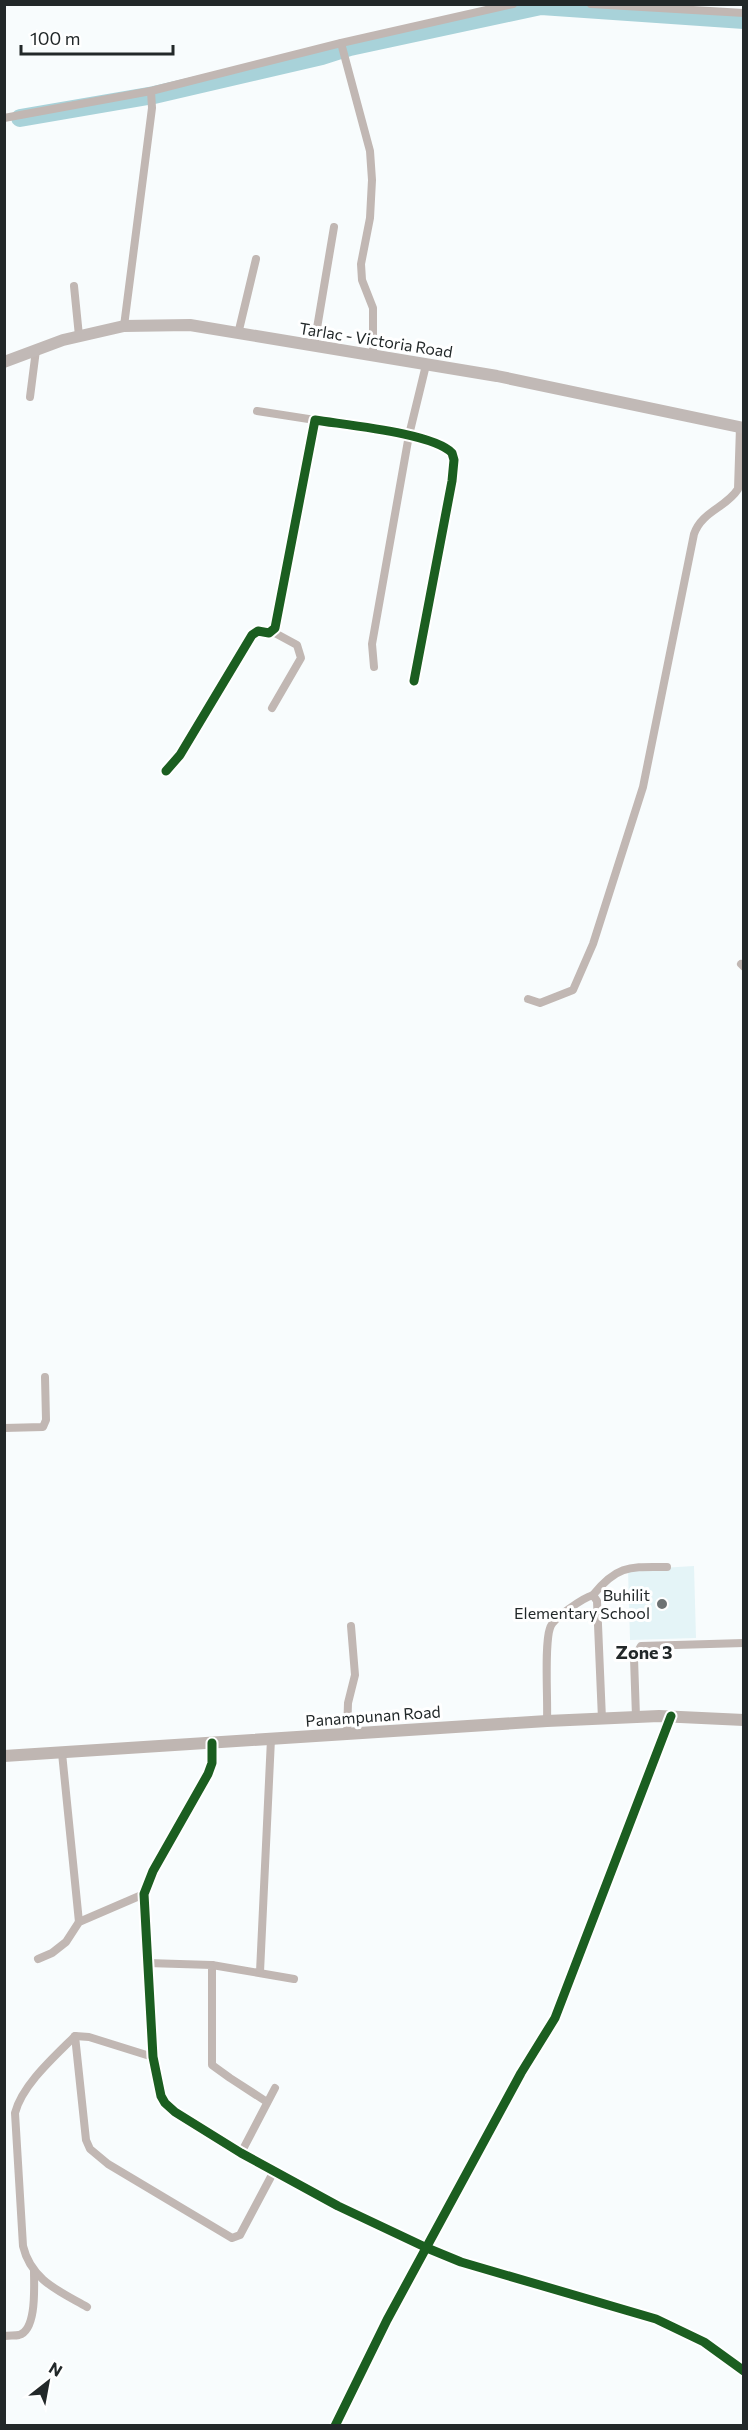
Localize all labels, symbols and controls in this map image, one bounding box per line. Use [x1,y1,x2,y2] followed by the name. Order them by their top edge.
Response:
[21,18,172,56] scale bar
[30,27,80,49] text: 100 m
[298,318,454,361] street label: Tarlac - Victoria Road
[514,1585,650,1622] place label: Buhilit Elementary School
[655,1597,669,1611] marker: Buhilit Elementary School
[616,1641,672,1663] district label: Zone 3
[305,1701,441,1730] street label: Panampunan Road
[18,2352,78,2412] north arrow
[46,2357,66,2380] text: N

